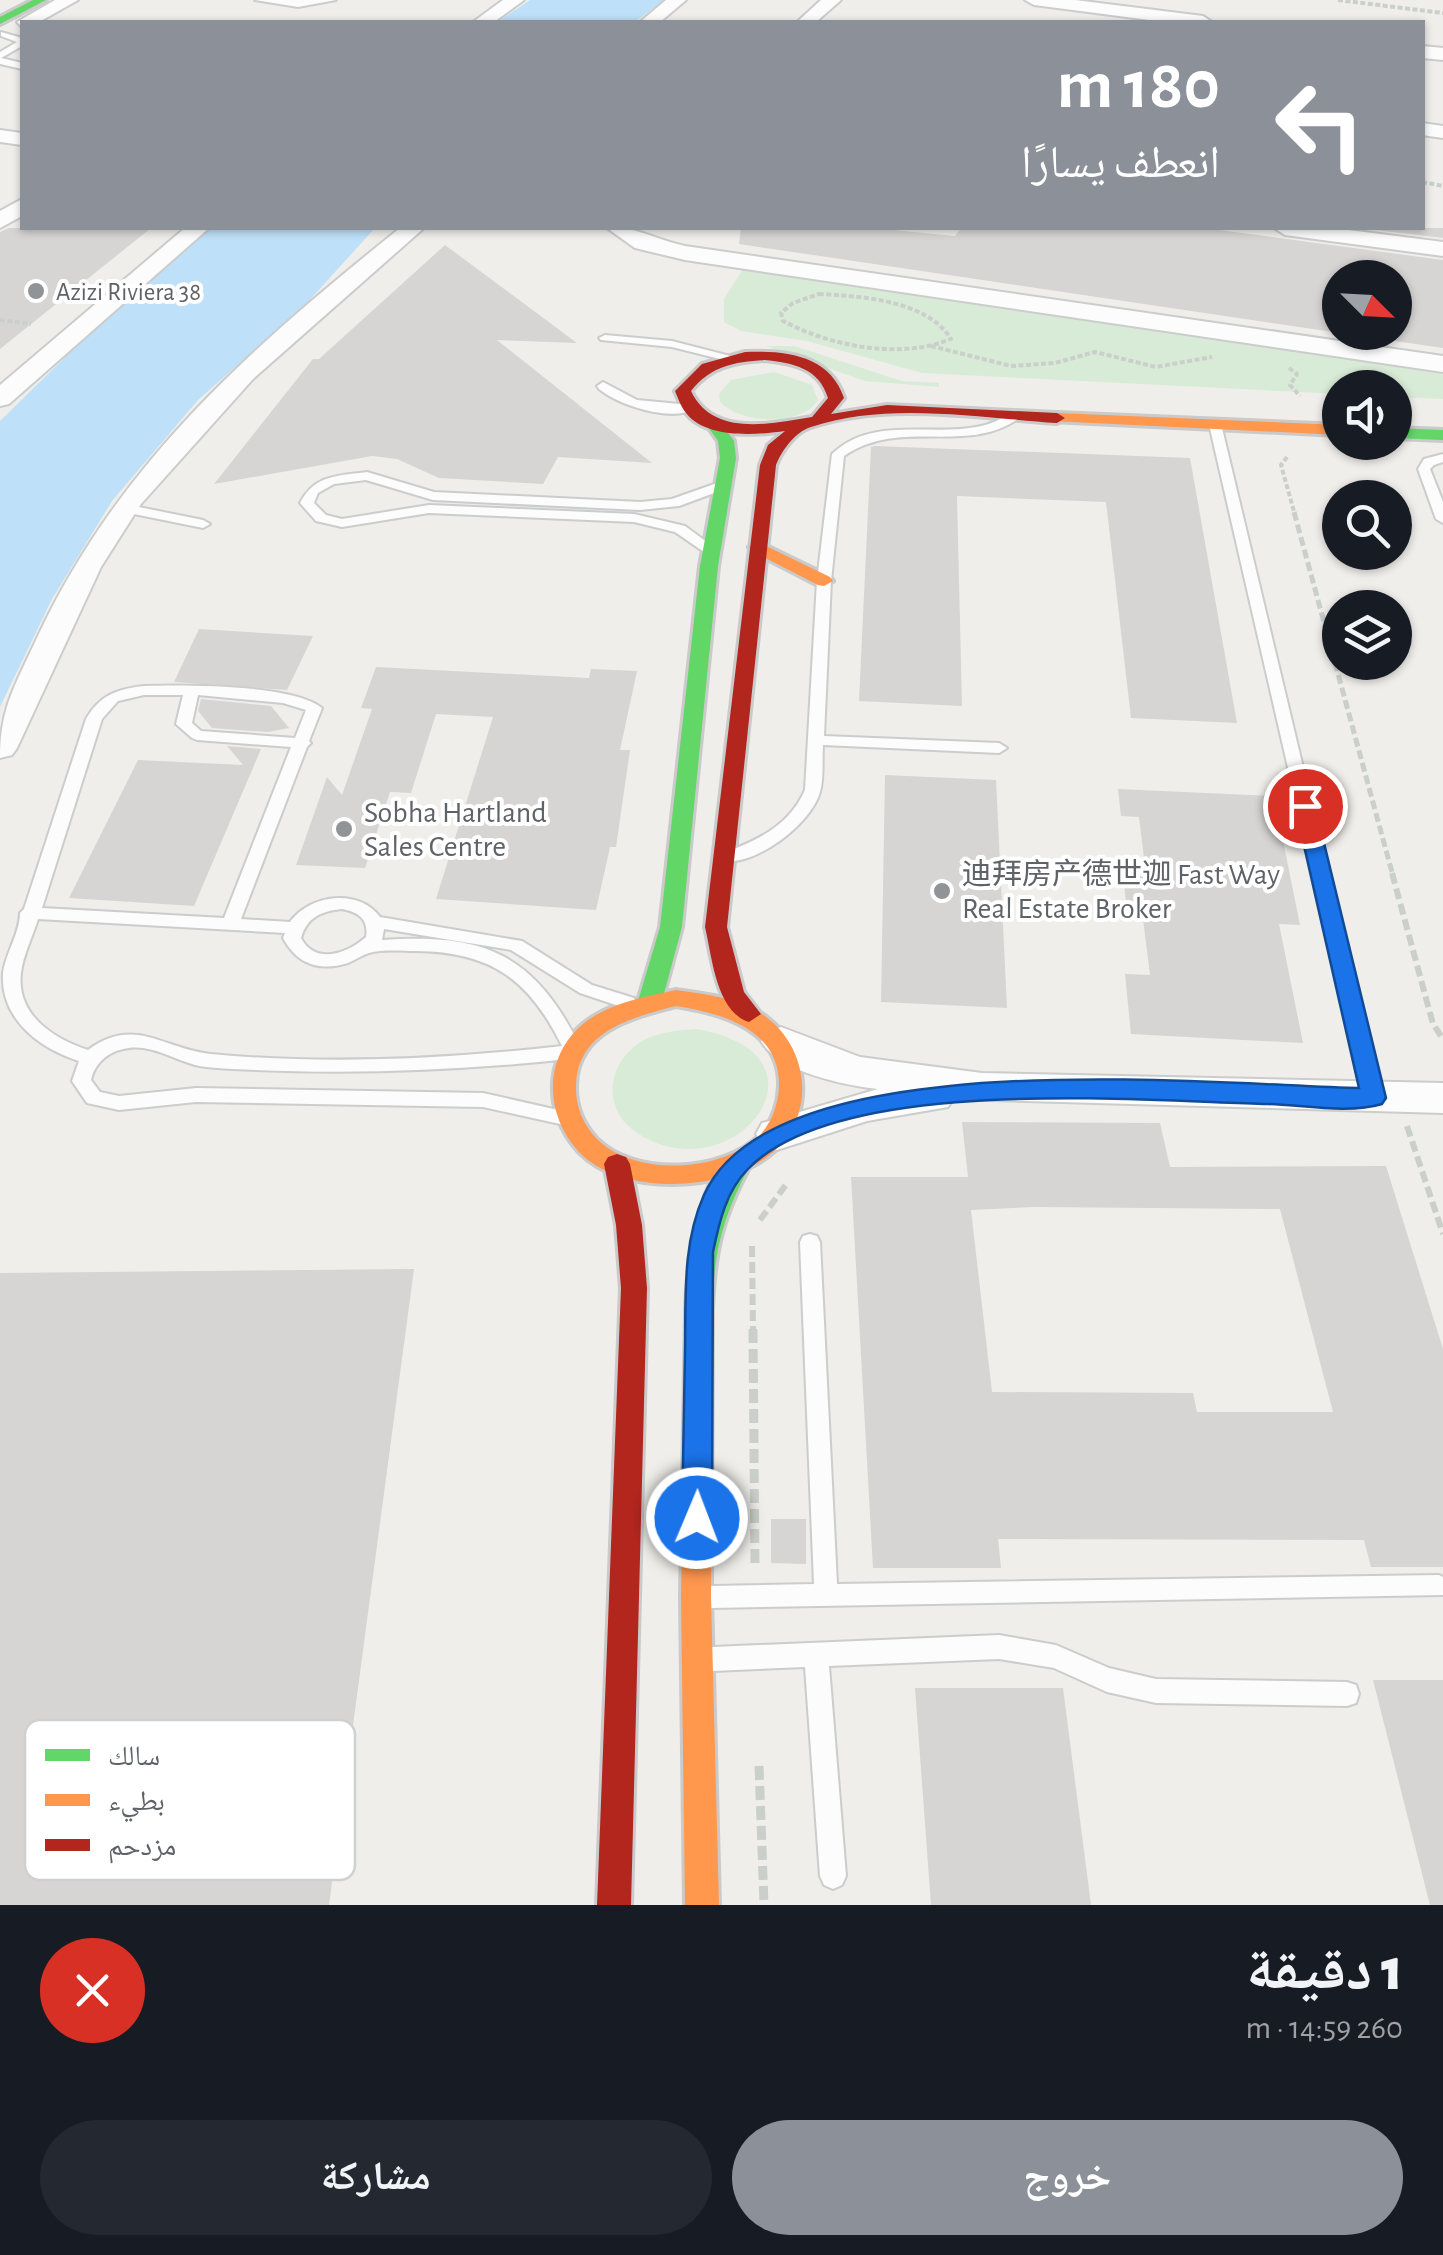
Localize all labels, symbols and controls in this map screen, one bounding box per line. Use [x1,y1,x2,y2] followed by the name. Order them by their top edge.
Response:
[1057,51,1220,121] text: 180 m
[1255,60,1385,190] icon: left
[1021,141,1220,186] text: انعطف يسارًا
[1322,260,1412,350] north arrow
[1322,260,1412,680] map controls
[25,280,47,302] marker: Azizi Riviera 38
[56,280,201,305] place label: Azizi Riviera 38
[1322,370,1412,460] button: sound
[1322,480,1412,570] button: search
[1322,590,1412,680] button: layers
[1263,764,1348,849] pin
[1278,779,1333,834] icon: arrive
[364,798,547,862] place label: Sobha Hartland Sales Centre
[333,818,355,840] marker: Sobha Hartland Sales Centre
[962,858,1280,924] place label: 迪拜房产德世迦 Fast Way Real Estate Broker
[931,880,953,902] marker: 迪拜房产德世迦 Fast Way Real Estate Broker
[645,1466,749,1570] position arrow
[25,1720,355,1880] legend
[108,1743,160,1771] text: سالك
[108,1788,165,1823] text: بطيء
[108,1833,176,1864] text: مزدحم
[40,1938,145,2043] button: close
[1246,1941,1403,2001] text: 1 دقيقة
[1246,2012,1403,2044] text: 260 m · 14:59
[40,2120,712,2235] button: مشاركة
[732,2120,1403,2235] button: خروج

